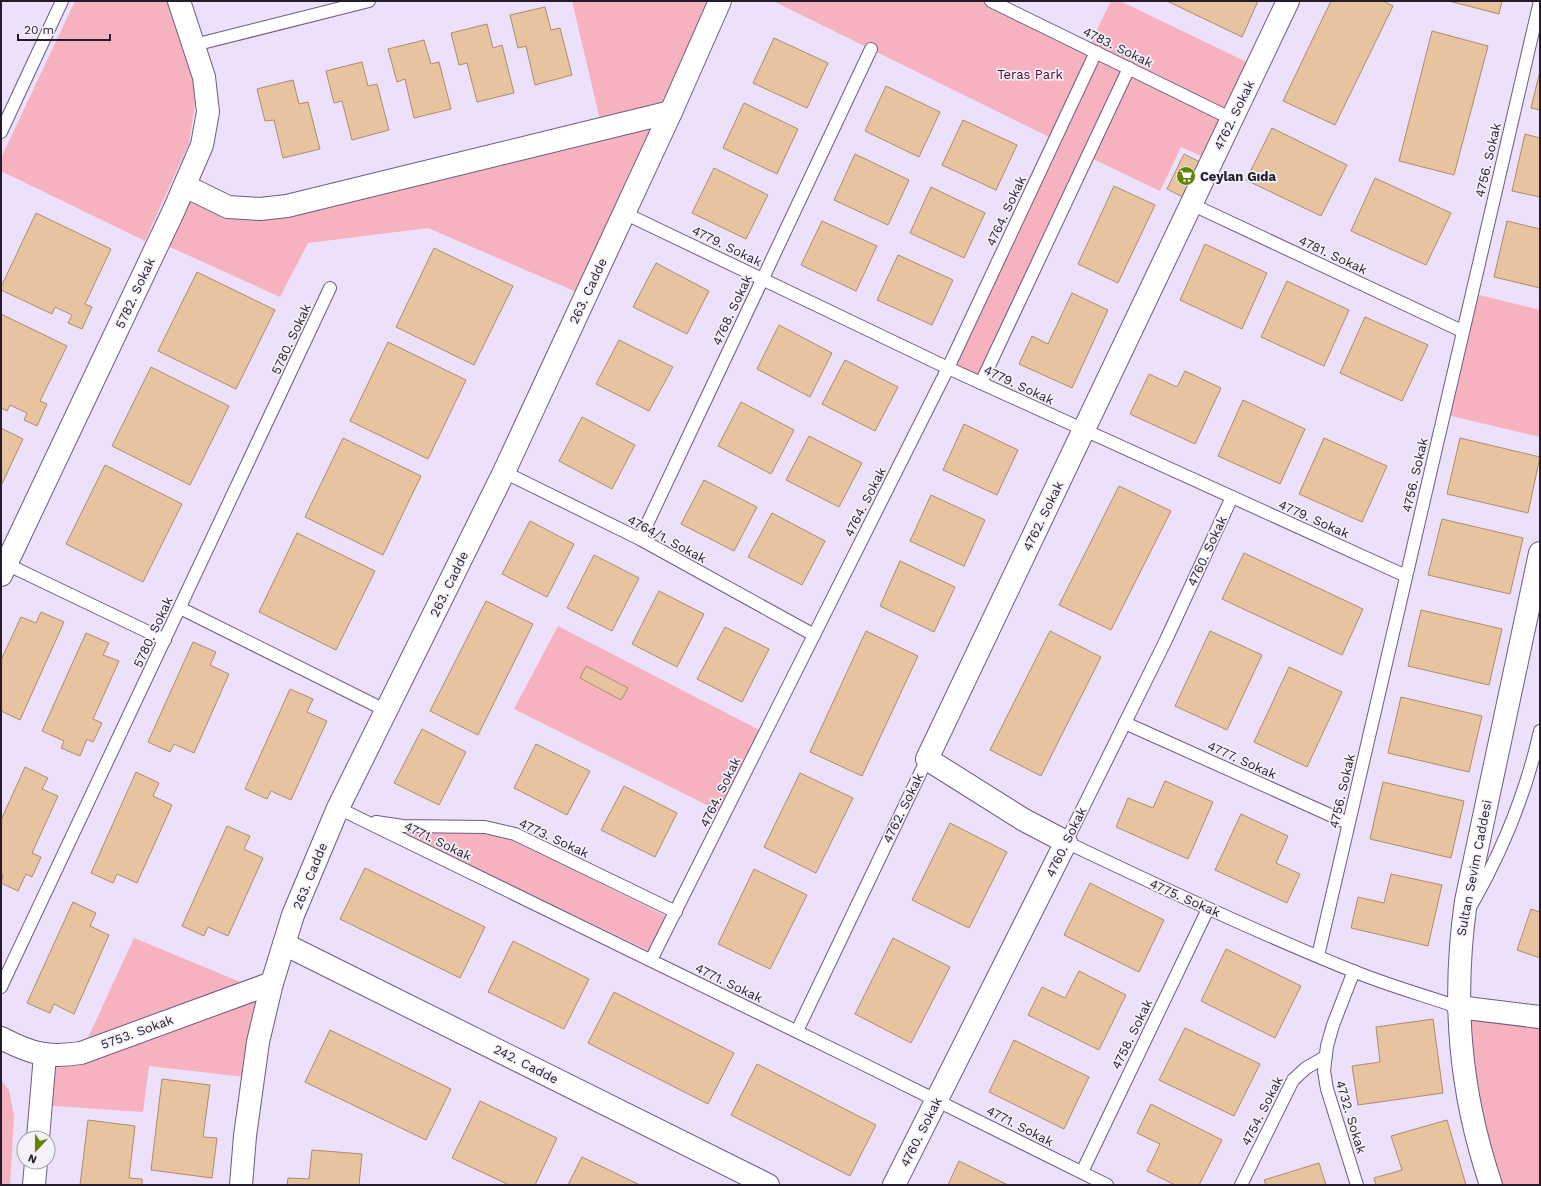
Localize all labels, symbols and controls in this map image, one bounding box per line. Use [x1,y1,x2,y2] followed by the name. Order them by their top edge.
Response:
[18,16,110,42] scale bar
[24,23,54,37] text: 20 m
[1081,24,1156,71] street label: 4783. Sokak
[997,67,1063,82] park label: Teras Park
[1211,77,1258,152] street label: 4762. Sokak
[1472,121,1504,199] street label: 4756. Sokak
[1175,165,1197,187] supermarket icon: Ceylan Gıda
[1200,169,1276,184] place label: Ceylan Gıda
[983,173,1029,249] street label: 4764. Sokak
[690,223,765,270] street label: 4779. Sokak
[1297,233,1370,278] street label: 4781. Sokak
[112,255,158,331] street label: 5782. Sokak
[566,256,610,326] street label: 263. Cadde
[709,272,755,348] street label: 4768. Sokak
[268,301,314,377] street label: 5780. Sokak
[982,362,1057,408] street label: 4779. Sokak
[1399,436,1431,514] street label: 4756. Sokak
[841,464,889,539] street label: 4764. Sokak
[1020,478,1067,553] street label: 4762. Sokak
[1276,497,1352,542] street label: 4779. Sokak
[625,512,709,566] street label: 4764/1. Sokak
[1184,513,1230,589] street label: 4760. Sokak
[427,549,471,619] street label: 263. Cadde
[130,594,176,670] street label: 5780. Sokak
[1205,738,1279,782] street label: 4777. Sokak
[1326,752,1358,830] street label: 4756. Sokak
[697,754,744,829] street label: 4764. Sokak
[880,770,927,845] street label: 4762. Sokak
[1453,799,1495,937] street label: Sultan Sevim Caddesi
[1043,804,1090,879] street label: 4760. Sokak
[517,815,592,861] street label: 4773. Sokak
[402,818,475,864] street label: 4771. Sokak
[290,840,330,912] street label: 263. Cadde
[1147,876,1223,920] street label: 4775. Sokak
[693,960,766,1006] street label: 4771. Sokak
[1109,996,1156,1072] street label: 4758. Sokak
[99,1012,176,1052] street label: 5753. Sokak
[491,1041,561,1087] street label: 242. Cadde
[1238,1073,1286,1148] street label: 4754. Sokak
[1333,1079,1369,1156] street label: 4732. Sokak
[897,1094,945,1169] street label: 4760. Sokak
[984,1103,1056,1150] street label: 4771. Sokak
[16,1130,56,1170] north arrow
[26,1151,39,1166] text: N

